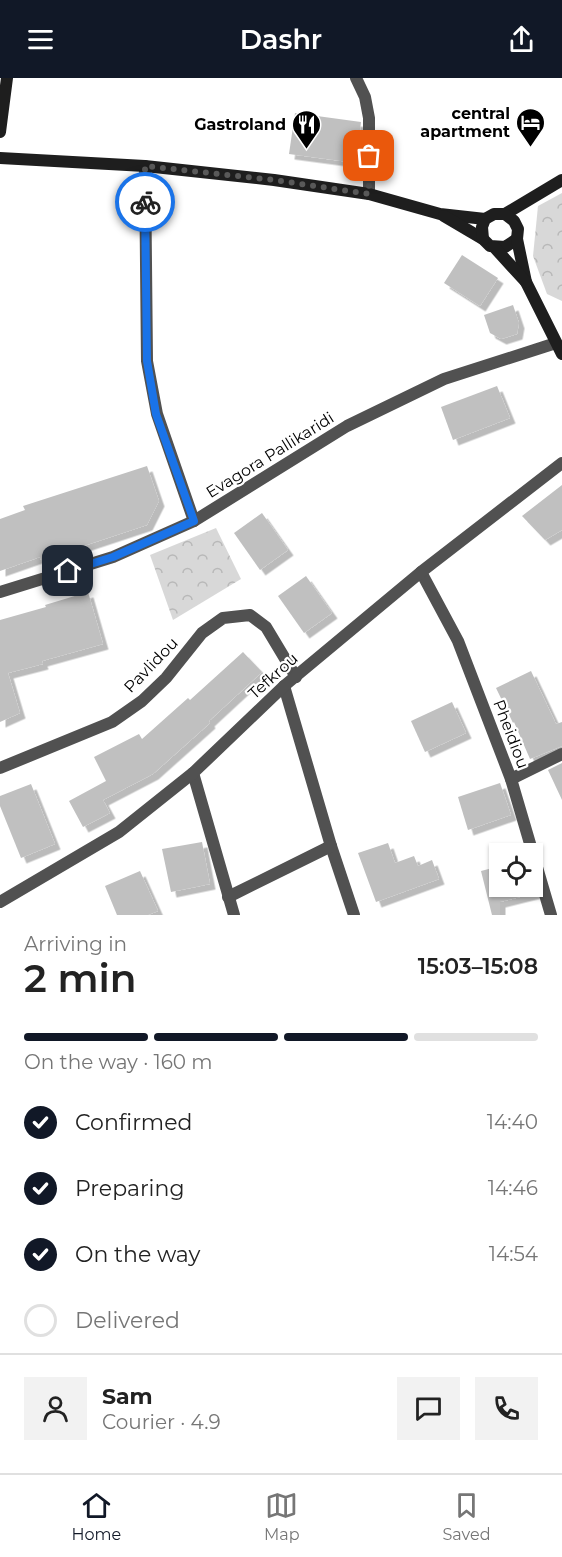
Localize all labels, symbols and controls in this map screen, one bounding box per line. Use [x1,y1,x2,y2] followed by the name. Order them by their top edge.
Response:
[24,23,57,56] icon: menu
[240,23,322,56] text: Dashr
[505,23,538,56] icon: share
[420,104,510,141] place label: central apartment
[515,106,547,148] hotel icon: central apartment
[291,108,323,150] restaurant icon: Gastroland
[194,115,286,134] place label: Gastroland
[343,130,394,181] pin
[352,139,385,172] icon: bag
[115,172,175,232] courier
[129,186,162,219] icon: bike
[203,408,337,502] street label: Evagora Pallikaridi
[42,545,93,596] pin
[51,554,84,587] icon: home
[120,633,182,697] street label: Pavlidou
[244,649,302,703] street label: Tefkrou
[489,697,533,771] street label: Pheidiou
[489,843,543,897] map controls
[489,843,543,897] button: locate
[24,932,127,956] text: Arriving in
[418,953,538,980] text: 15:03–15:08
[24,954,137,1002] text: 2 min
[24,1050,213,1074] text: On the way · 160 m
[24,1106,57,1139] icon: check
[75,1109,192,1136] text: Confirmed
[487,1110,538,1134] text: 14:40
[24,1172,57,1205] icon: check
[75,1175,184,1202] text: Preparing
[488,1176,538,1200] text: 14:46
[24,1238,57,1271] icon: check
[75,1241,200,1268] text: On the way
[489,1242,538,1266] text: 14:54
[75,1307,180,1334] text: Delivered
[24,1377,87,1440] button: person
[397,1377,460,1440] button: chat
[475,1377,538,1440] button: phone
[102,1383,153,1410] text: Sam
[102,1410,221,1434] text: Courier · 4.9
[71,1489,121,1544] tab: Home
[264,1489,300,1544] tab: Map
[442,1489,491,1544] tab: Saved

